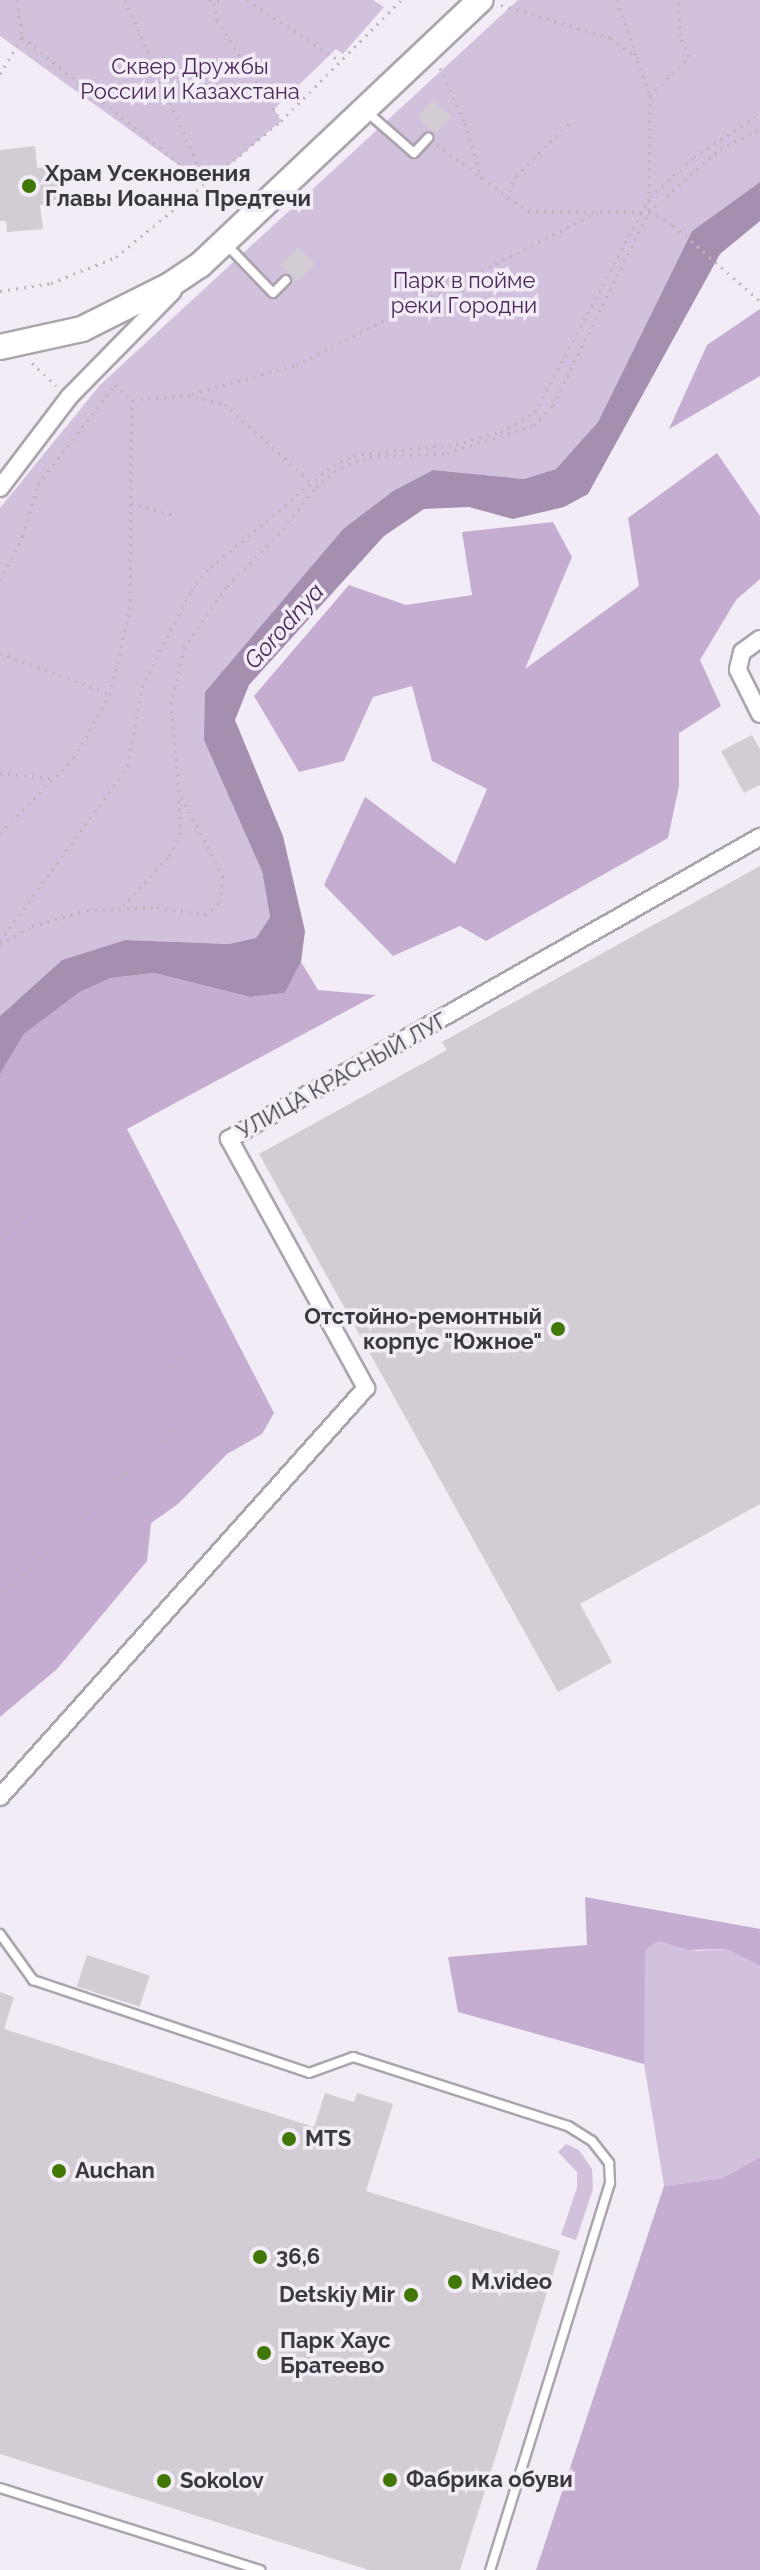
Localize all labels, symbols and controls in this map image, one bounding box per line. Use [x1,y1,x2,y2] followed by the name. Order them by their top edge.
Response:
[80,53,300,104] park label: Сквер Дружбы России и Казахстана
[45,160,311,212] place label: Храм Усекновения Главы Иоанна Предтечи
[20,177,38,195] marker: Храм Усекновения Главы Иоанна Предтечи
[391,267,537,318] park label: Парк в пойме реки Городни
[238,577,330,675] water label: Gorodnya
[232,1007,452,1145] street label: УЛИЦА КРАСНЫЙ ЛУГ
[304,1303,542,1354] place label: Отстойно-ремонтный корпус "Южное"
[549,1320,567,1338] marker: Отстойно-ремонтный корпус "Южное"
[305,2126,351,2152] place label: MTS
[280,2130,298,2148] marker: MTS
[75,2158,155,2184] place label: Auchan
[50,2162,68,2180] marker: Auchan
[276,2244,320,2270] place label: 36,6
[251,2248,269,2266] marker: 36,6
[471,2269,552,2295] place label: M.video
[446,2273,464,2291] marker: M.video
[278,2282,395,2308] place label: Detskiy Mir
[402,2286,420,2304] marker: Detskiy Mir
[280,2327,391,2378] place label: Парк Хаус Братеево
[255,2344,273,2362] marker: Парк Хаус Братеево
[406,2467,573,2493] place label: Фабрика обуви
[180,2468,264,2494] place label: Sokolov
[381,2471,399,2489] marker: Фабрика обуви
[155,2472,173,2490] marker: Sokolov

